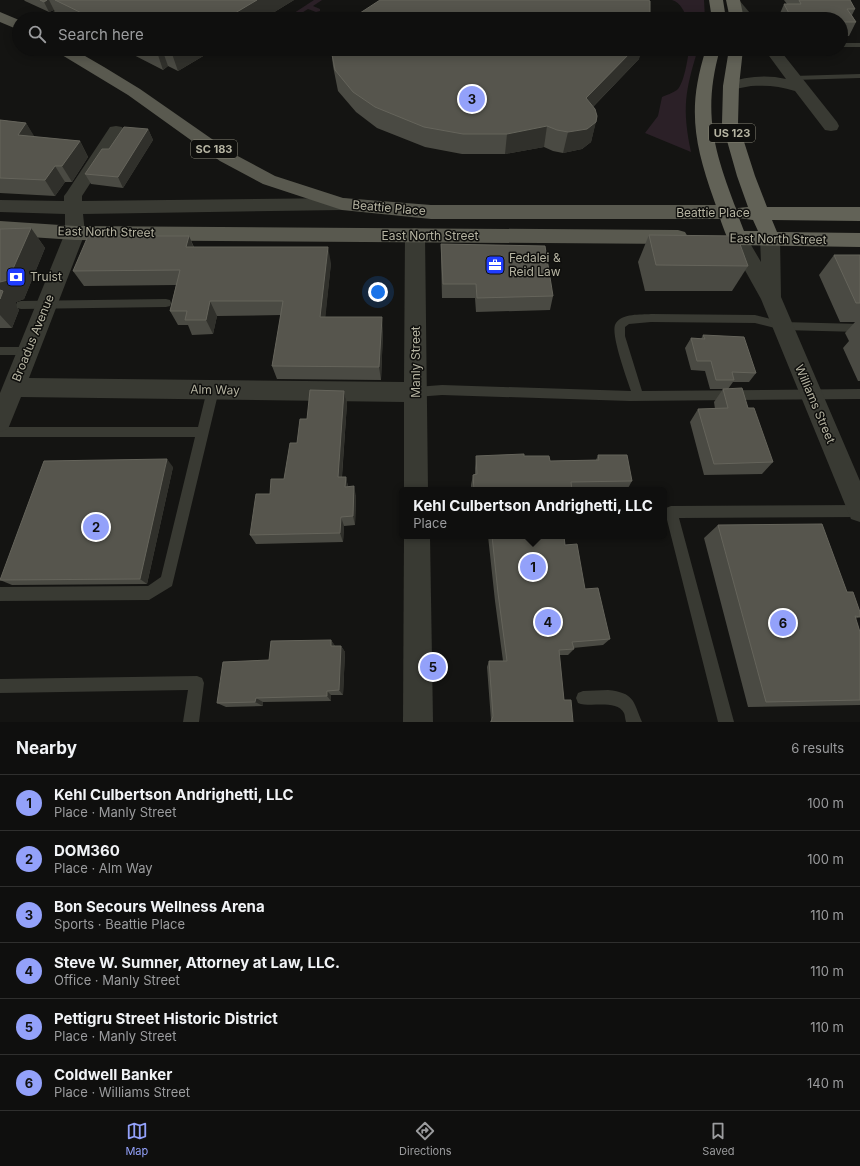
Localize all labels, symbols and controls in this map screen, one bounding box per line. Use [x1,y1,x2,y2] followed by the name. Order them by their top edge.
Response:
[12,12,848,56] search box
[26,23,48,45] icon: search
[58,25,144,44] text: Search here
[459,84,485,114] pin: 3
[709,124,755,142] road number: US 123
[191,140,237,158] road number: SC 183
[352,197,426,218] street label: Beattie Place
[676,205,750,220] street label: Beattie Place
[57,223,155,240] street label: East North Street
[382,228,478,243] street label: East North Street
[729,230,827,247] street label: East North Street
[509,250,561,279] place label: Fedalei & Reid Law
[484,254,506,276] office icon: Fedalei & Reid Law
[5,266,27,288] bank icon: Truist
[30,269,62,284] place label: Truist
[368,282,388,302] your location
[8,292,57,384] street label: Broadus Avenue
[408,326,423,398] street label: Manly Street
[792,362,839,446] street label: Williams Street
[190,382,240,397] street label: Alm Way
[399,487,667,539] popup
[413,496,653,515] text: Kehl Culbertson Andrighetti, LLC
[83,512,109,542] pin: 2
[413,515,447,531] text: Place
[520,552,546,582] pin: 1
[535,607,561,637] pin: 4
[770,608,796,638] pin: 6
[420,652,446,682] pin: 5
[16,738,77,758] text: Nearby
[791,740,844,756] text: 6 results
[54,785,294,804] text: Kehl Culbertson Andrighetti, LLC
[26,795,32,811] text: 1
[807,795,844,811] text: 100 m
[54,804,176,820] text: Place · Manly Street
[54,841,120,860] text: DOM360
[25,851,33,867] text: 2
[807,851,844,867] text: 100 m
[54,860,153,876] text: Place · Alm Way
[54,897,265,916] text: Bon Secours Wellness Arena
[25,907,33,923] text: 3
[810,907,844,923] text: 110 m
[54,916,185,932] text: Sports · Beattie Place
[54,953,340,972] text: Steve W. Sumner, Attorney at Law, LLC.
[25,963,33,979] text: 4
[810,963,844,979] text: 110 m
[54,972,180,988] text: Office · Manly Street
[54,1009,278,1028] text: Pettigru Street Historic District
[25,1019,33,1035] text: 5
[810,1019,844,1035] text: 110 m
[54,1028,176,1044] text: Place · Manly Street
[54,1065,172,1084] text: Coldwell Banker
[25,1075,33,1091] text: 6
[807,1075,844,1091] text: 140 m
[54,1084,190,1100] text: Place · Williams Street
[125,1120,148,1158] tab: Map
[399,1120,452,1158] tab: Directions
[702,1120,735,1158] tab: Saved

